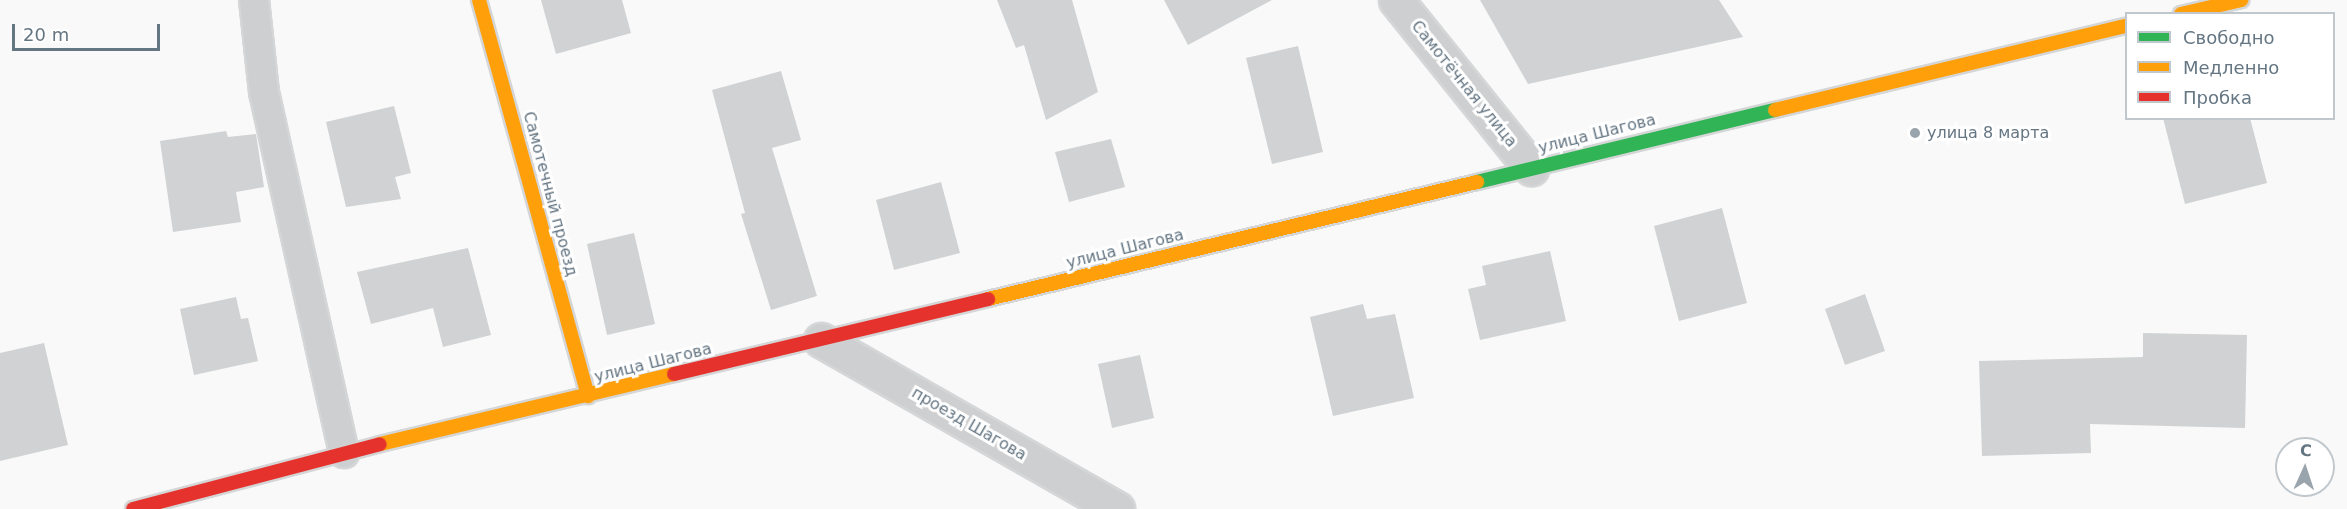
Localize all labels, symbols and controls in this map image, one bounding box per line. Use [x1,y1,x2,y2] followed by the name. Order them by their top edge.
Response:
[15,12,164,50] scale bar
[2125,12,2335,120] legend
[1407,17,1521,151] street label: Самотёчная улица
[23,24,69,45] text: 20 m
[2183,27,2275,48] text: Свободно
[2183,57,2279,78] text: Медленно
[2183,87,2252,108] text: Пробка
[519,109,581,279] street label: Самотечный проезд
[1536,110,1658,158] street label: улица Шагова
[1927,123,2049,143] place label: улица 8 марта
[1908,126,1922,140] marker: улица 8 марта
[1064,225,1186,273] street label: улица Шагова
[592,339,714,387] street label: улица Шагова
[908,383,1030,465] street label: проезд Шагова
[2275,437,2335,497] north arrow
[2299,441,2312,460] text: С

